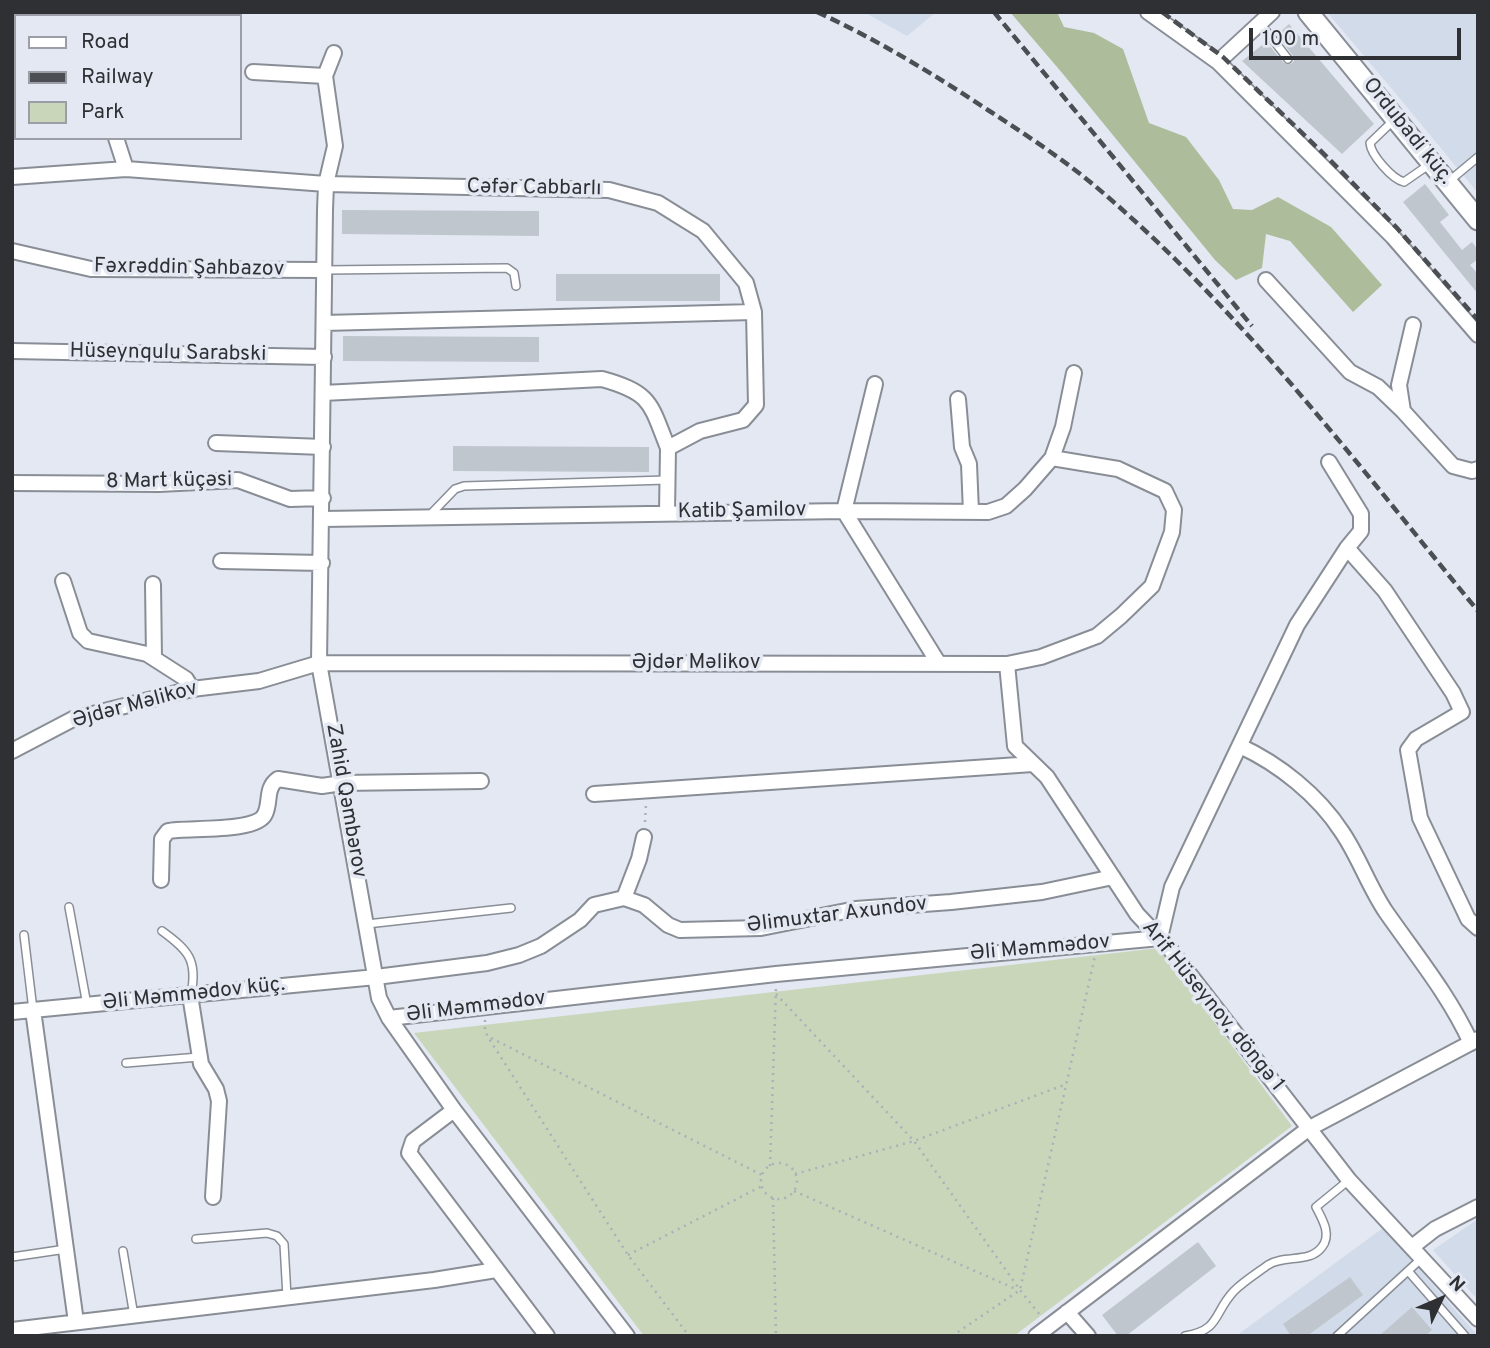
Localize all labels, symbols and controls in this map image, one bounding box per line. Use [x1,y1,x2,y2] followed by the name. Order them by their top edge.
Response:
[14,14,242,140] legend
[1252,14,1464,58] scale bar
[1262,26,1319,53] text: 100 m
[81,29,130,56] text: Road
[81,64,154,91] text: Railway
[1356,73,1458,191] street label: Ordubadi küç.
[81,99,124,126] text: Park
[466,175,602,203] street label: Cəfər Cabbarlı
[93,255,285,283] street label: Fəxrəddin Şahbazov
[69,340,267,368] street label: Hüseynqulu Sarabski
[106,468,232,496] street label: 8 Mart küçəsi
[677,498,807,526] street label: Katib Şamilov
[632,651,760,677] street label: Əjdər Məlikov
[70,677,200,735] street label: Əjdər Məlikov
[319,722,371,880] street label: Zahid Qəmbərov
[745,892,929,940] street label: Əlimuxtar Axundov
[1135,917,1289,1097] street label: Arif Hüseynov, döngə 1
[969,930,1111,968] street label: Əli Məmmədov
[101,973,287,1017] street label: Əli Məmmədov küç.
[405,987,547,1029] street label: Əli Məmmədov
[1406,1264,1476,1334] north arrow
[1443,1271,1469,1298] text: N

